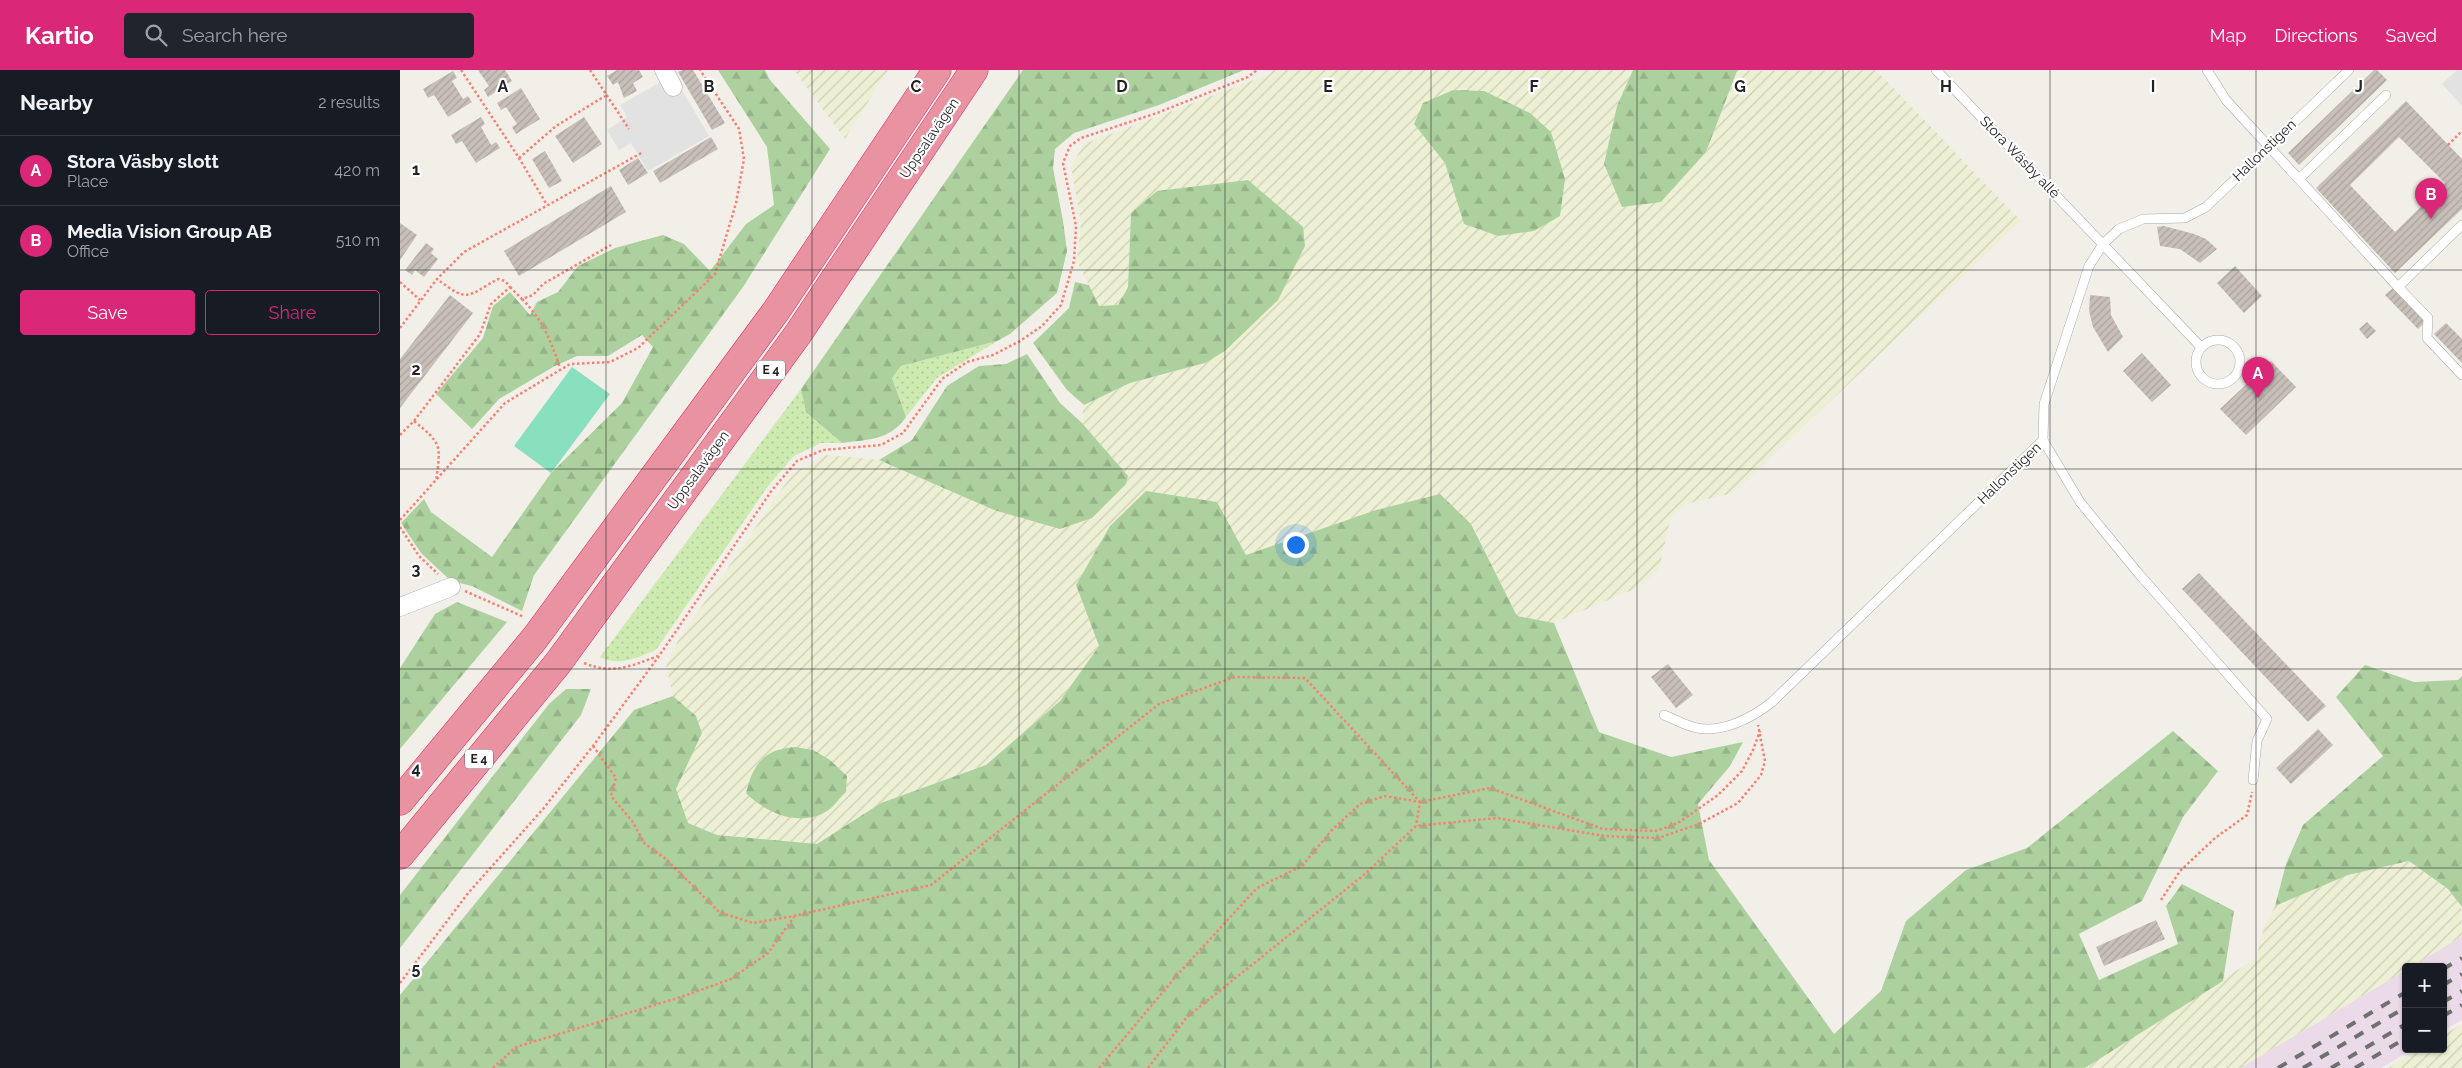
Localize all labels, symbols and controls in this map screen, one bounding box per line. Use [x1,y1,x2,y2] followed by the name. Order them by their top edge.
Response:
[124,13,474,58] search box
[25,21,94,50] text: Kartio
[142,21,170,49] icon: search
[182,24,287,46] text: Search here
[2210,25,2246,46] text: Map
[2274,25,2358,46] text: Directions
[2386,25,2437,46] text: Saved
[498,77,509,96] text: A
[704,77,715,96] text: B
[911,77,922,96] text: C
[1116,77,1128,96] text: D
[1323,77,1333,96] text: E
[1529,77,1539,96] text: F
[1734,77,1746,96] text: G
[1940,77,1952,96] text: H
[2151,77,2155,96] text: I
[2355,77,2363,96] text: J
[20,90,93,115] text: Nearby
[318,93,380,112] text: 2 results
[896,95,962,181] street label: Uppsalavägen
[1977,113,2063,201] street label: Stora Wäsby allé
[2229,116,2299,184] street label: Hallonstigen
[67,150,219,172] text: Stora Väsby slott
[412,160,420,179] text: 1
[31,161,41,180] text: A
[334,161,380,180] text: 420 m
[67,172,108,191] text: Place
[2415,178,2447,219] pin: B
[67,220,272,242] text: Media Vision Group AB
[31,231,41,250] text: B
[336,231,380,250] text: 510 m
[67,242,109,261] text: Office
[20,290,195,335] button: Save
[205,290,380,335] button: Share
[2242,357,2274,398] pin: A
[411,360,421,379] text: 2
[757,360,785,380] road number: E 4
[664,428,732,512] street label: Uppsalavägen
[1974,439,2044,507] street label: Hallonstigen
[1283,532,1309,558] your location
[412,560,421,579] text: 3
[465,750,493,769] road number: E 4
[411,759,421,778] text: 4
[412,959,421,978] text: 5
[2402,963,2447,1053] map controls
[2402,963,2447,1008] button: +
[2402,1008,2447,1053] button: −

